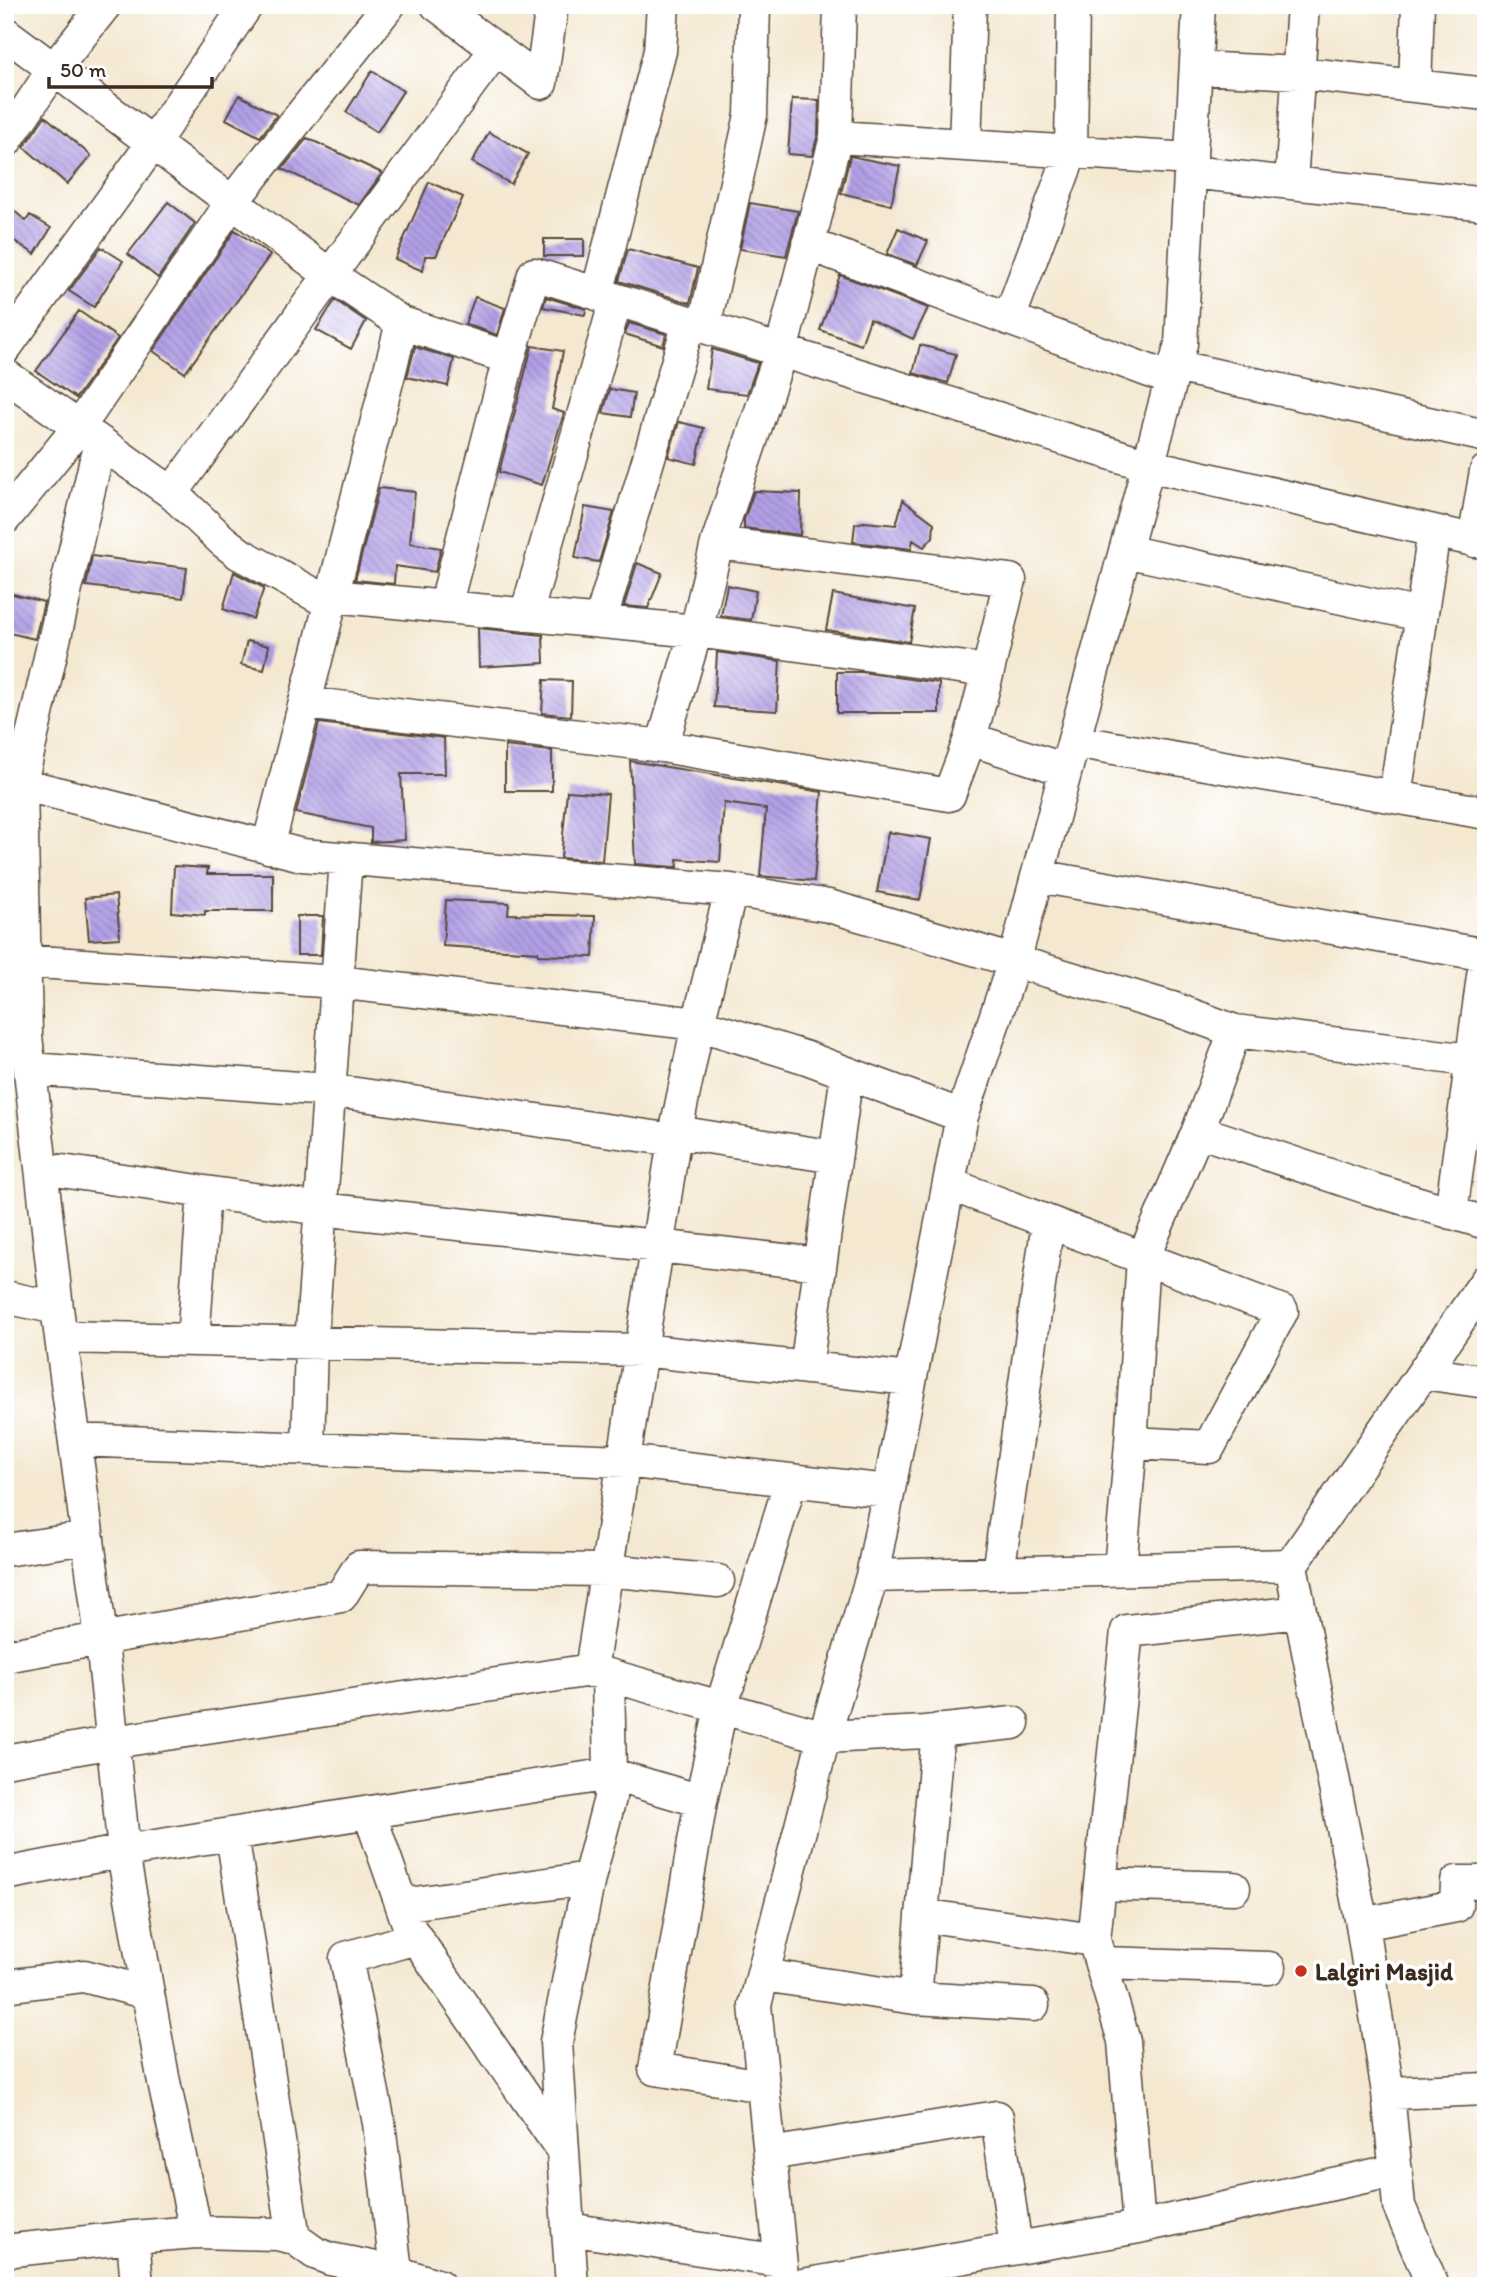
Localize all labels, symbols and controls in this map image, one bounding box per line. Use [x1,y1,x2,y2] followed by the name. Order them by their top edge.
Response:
[49,46,212,90] scale bar
[60,57,107,82] text: 50 m
[1315,1957,1454,1987] place label: Lalgiri Masjid
[1293,1963,1309,1979] marker: Lalgiri Masjid

